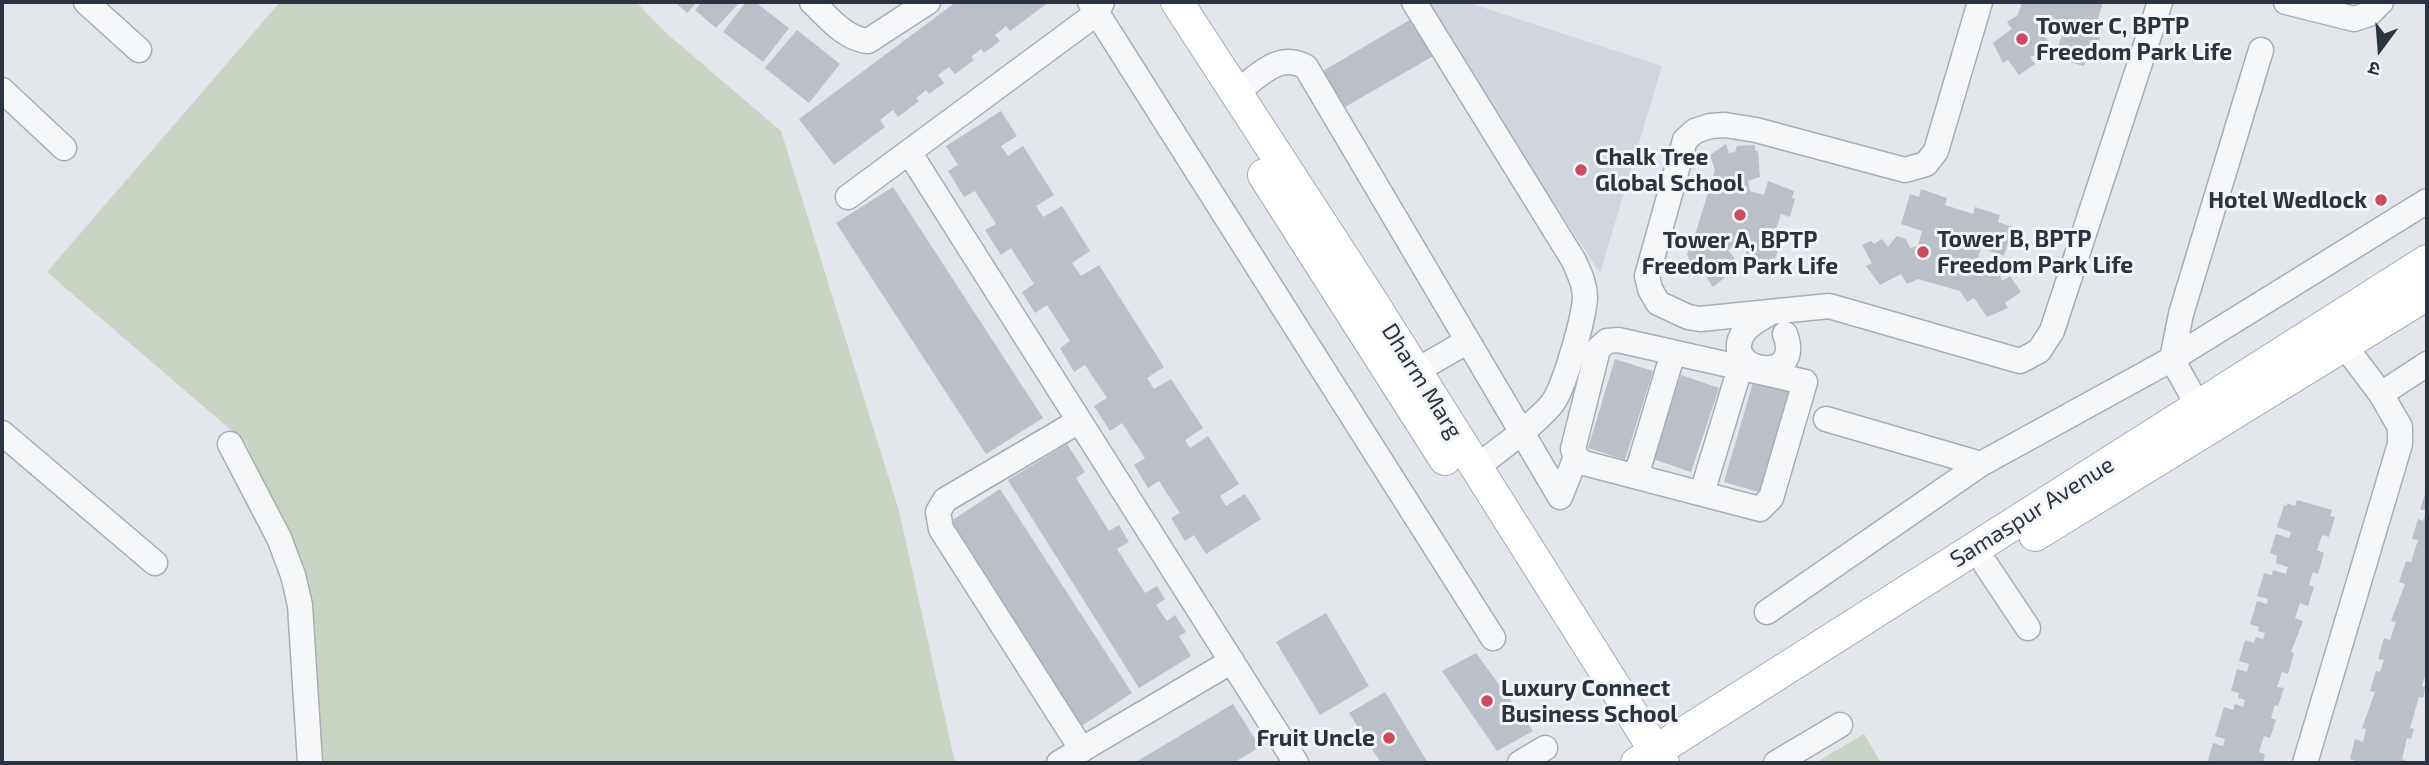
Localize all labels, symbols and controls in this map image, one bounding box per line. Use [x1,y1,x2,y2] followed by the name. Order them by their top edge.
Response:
[2036,12,2232,66] place label: Tower C, BPTP Freedom Park Life
[2345,14,2415,84] north arrow
[2014,31,2030,47] marker: Tower C, BPTP Freedom Park Life
[2366,57,2383,82] text: उ
[1595,143,1744,197] place label: Chalk Tree Global School
[1573,162,1589,178] marker: Chalk Tree Global School
[2208,186,2367,214] place label: Hotel Wedlock
[2373,192,2389,208] marker: Hotel Wedlock
[1732,207,1748,223] marker: Tower A, BPTP Freedom Park Life
[1937,225,2133,279] place label: Tower B, BPTP Freedom Park Life
[1642,226,1838,280] place label: Tower A, BPTP Freedom Park Life
[1915,244,1931,260] marker: Tower B, BPTP Freedom Park Life
[1376,318,1468,444] street label: Dharm Marg
[1945,451,2119,573] street label: Samaspur Avenue
[1501,674,1678,728] place label: Luxury Connect Business School
[1479,693,1495,709] marker: Luxury Connect Business School
[1256,724,1375,752] place label: Fruit Uncle
[1381,730,1397,746] marker: Fruit Uncle

